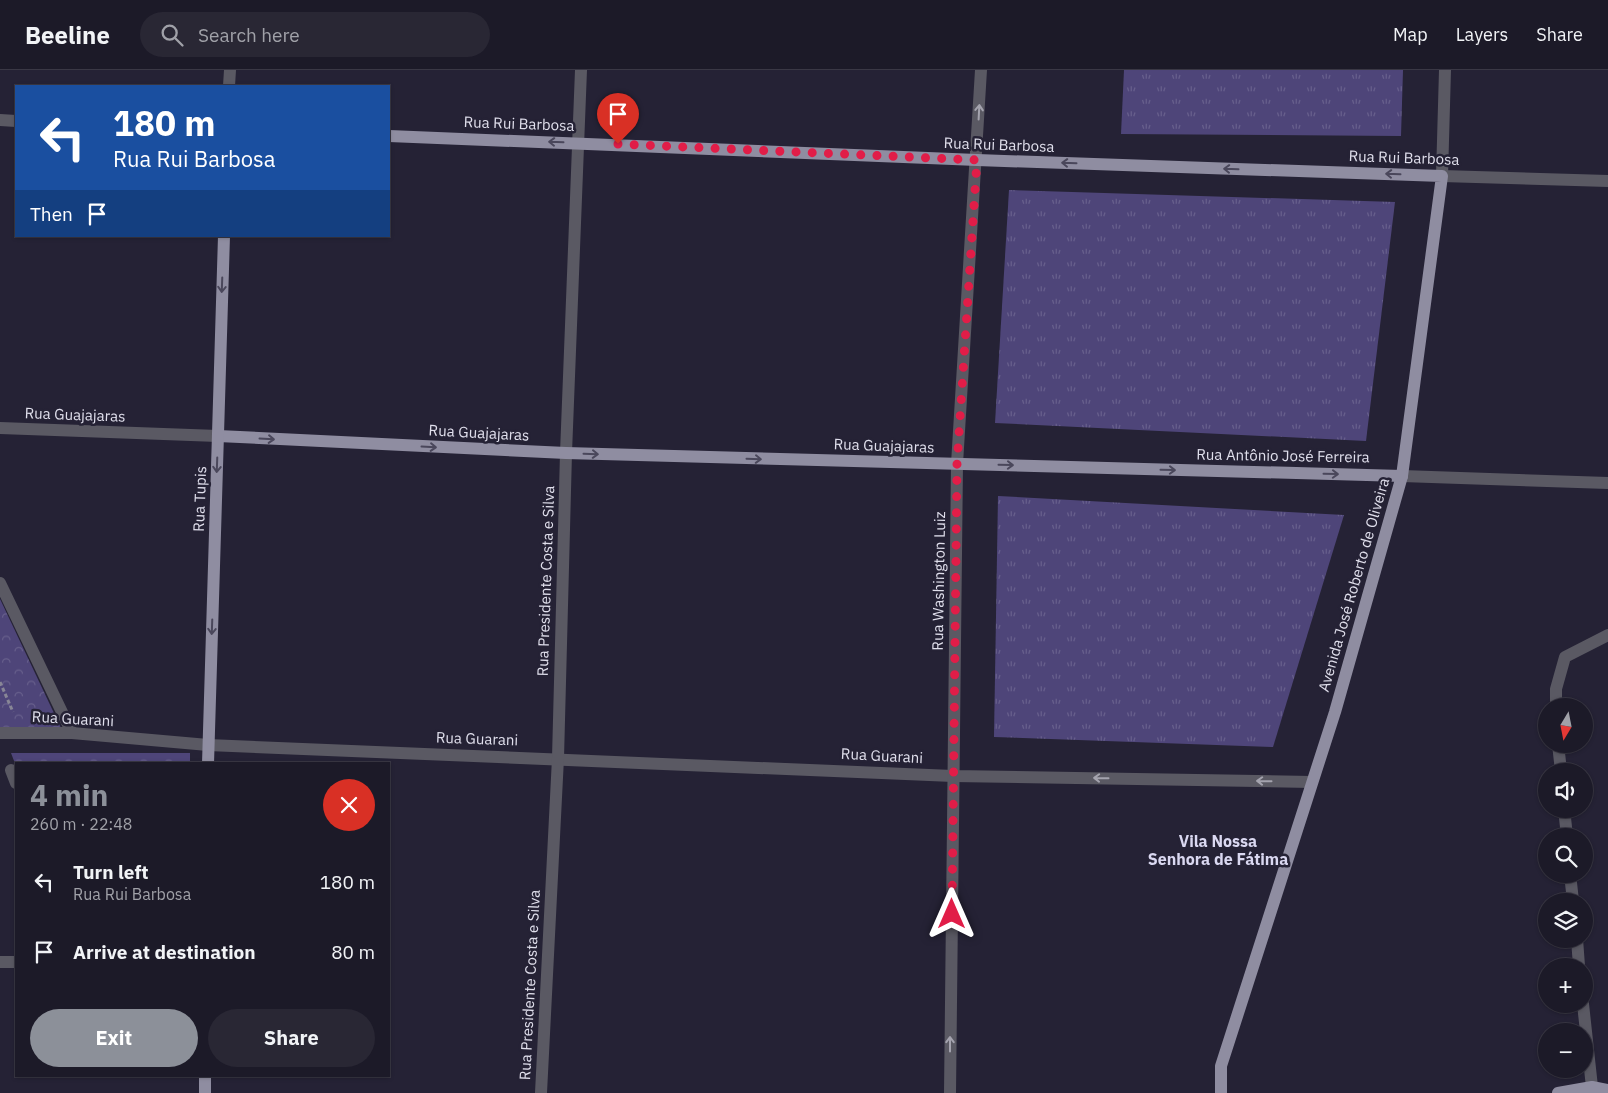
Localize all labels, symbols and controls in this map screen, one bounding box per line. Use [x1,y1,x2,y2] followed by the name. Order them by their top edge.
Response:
[140,12,490,57] search box
[25,19,110,51] text: Beeline
[158,21,186,49] icon: search
[198,23,300,47] text: Search here
[1393,23,1428,46] text: Map
[1456,23,1508,46] text: Layers
[1536,23,1583,46] text: Share
[597,93,639,144] pin
[113,100,216,146] text: 180 m
[604,100,632,128] icon: arrive
[30,105,95,170] icon: left
[975,105,984,121] one-way arrow
[463,112,575,135] street label: Rua Rui Barbosa
[943,133,1055,156] street label: Rua Rui Barbosa
[549,137,565,147] one-way arrow
[113,144,276,173] text: Rua Rui Barbosa
[1348,146,1460,169] street label: Rua Rui Barbosa
[1061,159,1077,168] one-way arrow
[1223,164,1239,173] one-way arrow
[1386,169,1402,179] one-way arrow
[83,200,111,228] icon: arrive
[30,202,73,226] text: Then
[218,277,227,293] one-way arrow
[24,403,126,426] street label: Rua Guajajaras
[428,420,530,445] street label: Rua Guajajaras
[258,434,274,443] one-way arrow
[833,434,935,457] street label: Rua Guajajaras
[421,442,437,451] one-way arrow
[1196,444,1370,467] street label: Rua Antônio José Ferreira
[583,449,599,459] one-way arrow
[745,454,761,463] one-way arrow
[212,456,222,473] one-way arrow
[998,461,1014,470] one-way arrow
[1160,465,1176,474] one-way arrow
[189,466,210,532] street label: Rua Tupis
[1322,469,1339,479] one-way arrow
[1314,476,1393,694] street label: Avenida José Roberto de Oliveira
[533,485,558,677] street label: Rua Presidente Costa e Silva
[928,511,949,651] street label: Rua Washington Luiz
[207,619,216,635] one-way arrow
[1538,698,1592,752] north arrow
[1538,698,1593,1078] map controls
[31,707,115,730] street label: Rua Guarani
[436,728,519,749] street label: Rua Guarani
[840,744,924,767] street label: Rua Guarani
[1538,763,1593,818] button: sound
[1093,773,1110,783] one-way arrow
[30,775,108,814] text: 4 min
[1256,776,1272,786] one-way arrow
[323,779,375,831] button: close
[30,814,132,834] text: 260 m · 22:48
[1538,828,1593,883] button: search
[1148,831,1288,869] district label: Vila Nossa Senhora de Fátima
[73,860,149,884] text: Turn left
[30,868,58,896] icon: left
[320,870,375,894] text: 180 m
[73,884,191,904] text: Rua Rui Barbosa
[925,887,977,939] position arrow
[515,889,544,1081] street label: Rua Presidente Costa e Silva
[1538,893,1593,948] button: layers
[30,938,58,966] icon: arrive
[73,940,256,964] text: Arrive at destination
[331,940,375,964] text: 80 m
[1538,958,1593,1013] button: +
[30,1009,198,1067] button: Exit
[208,1009,375,1067] button: Share
[1538,1023,1593,1078] button: −
[945,1037,955,1053] one-way arrow

